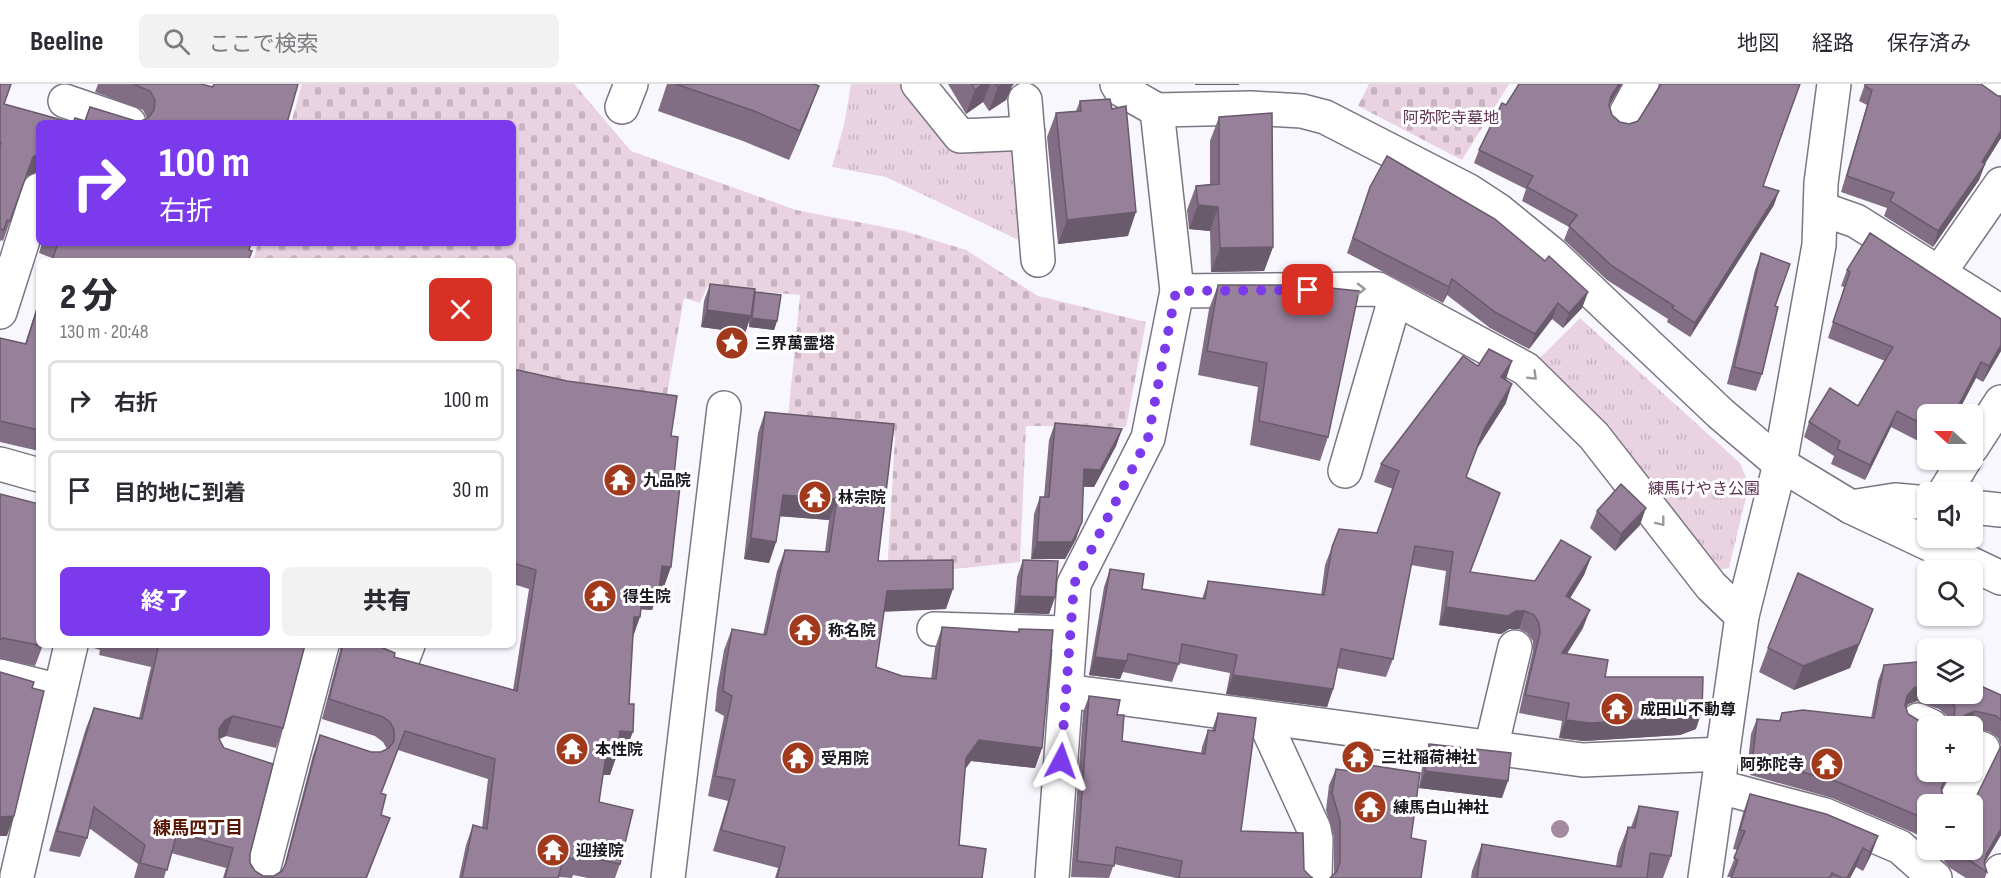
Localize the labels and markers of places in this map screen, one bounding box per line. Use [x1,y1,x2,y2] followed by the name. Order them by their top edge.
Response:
[1282,264,1333,315] pin
[714,325,750,361] place icon: 三界萬霊塔
[755,335,835,354] place label: 三界萬霊塔
[602,462,638,498] temple icon: 九品院
[643,472,691,491] place label: 九品院
[797,479,833,515] temple icon: 林宗院
[838,489,886,508] place label: 林宗院
[582,578,618,614] temple icon: 得生院
[622,588,671,607] place label: 得生院
[787,612,823,648] temple icon: 称名院
[828,622,876,641] place label: 称名院
[1599,691,1635,727] temple icon: 成田山不動尊
[1640,700,1736,720] place label: 成田山不動尊
[554,731,590,767] temple icon: 本性院
[1340,739,1376,775] temple icon: 三社稲荷神社
[780,740,816,776] temple icon: 受用院
[595,741,643,760] place label: 本性院
[1809,746,1845,782] temple icon: 阿弥陀寺
[1381,748,1477,768] place label: 三社稲荷神社
[821,750,869,769] place label: 受用院
[1740,756,1804,775] place label: 阿弥陀寺
[1352,789,1388,825] temple icon: 練馬白山神社
[1393,798,1489,818] place label: 練馬白山神社
[535,832,571,868] temple icon: 迎接院
[576,842,624,861] place label: 迎接院

